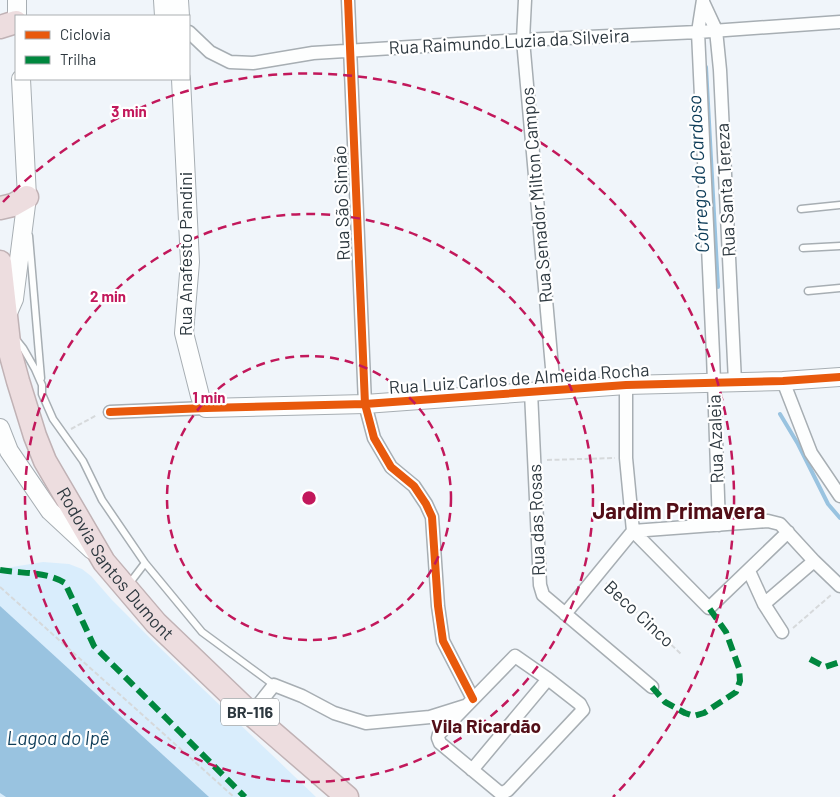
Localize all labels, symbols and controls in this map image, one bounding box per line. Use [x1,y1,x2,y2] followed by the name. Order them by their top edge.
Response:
[15,15,190,80] legend
[388,24,630,58] street label: Rua Raimundo Luzia da Silveira
[60,25,111,43] text: Ciclovia
[60,50,96,68] text: Trilha
[516,86,556,304] street label: Rua Senador Milton Campos
[682,94,713,254] water label: Córrego do Cardoso
[111,102,147,120] text: 3 min
[711,123,739,258] street label: Rua Santa Tereza
[328,145,354,261] street label: Rua São Simão
[174,172,196,336] street label: Rua Anafesto Pandini
[90,287,126,305] text: 2 min
[388,358,650,398] street label: Rua Luiz Carlos de Almeida Rocha
[193,388,225,406] text: 1 min
[702,394,728,484] street label: Rua Azaleia
[523,464,549,576] street label: Rua das Rosas
[53,483,179,644] street label: Rodovia Santos Dumont
[300,489,318,507] centre of rings
[593,497,765,523] district label: Jardim Primavera
[600,575,679,651] street label: Beco Cinco
[221,699,279,726] road number: BR-116
[431,714,541,737] district label: Vila Ricardão
[7,726,109,749] water label: Lagoa do Ipê

